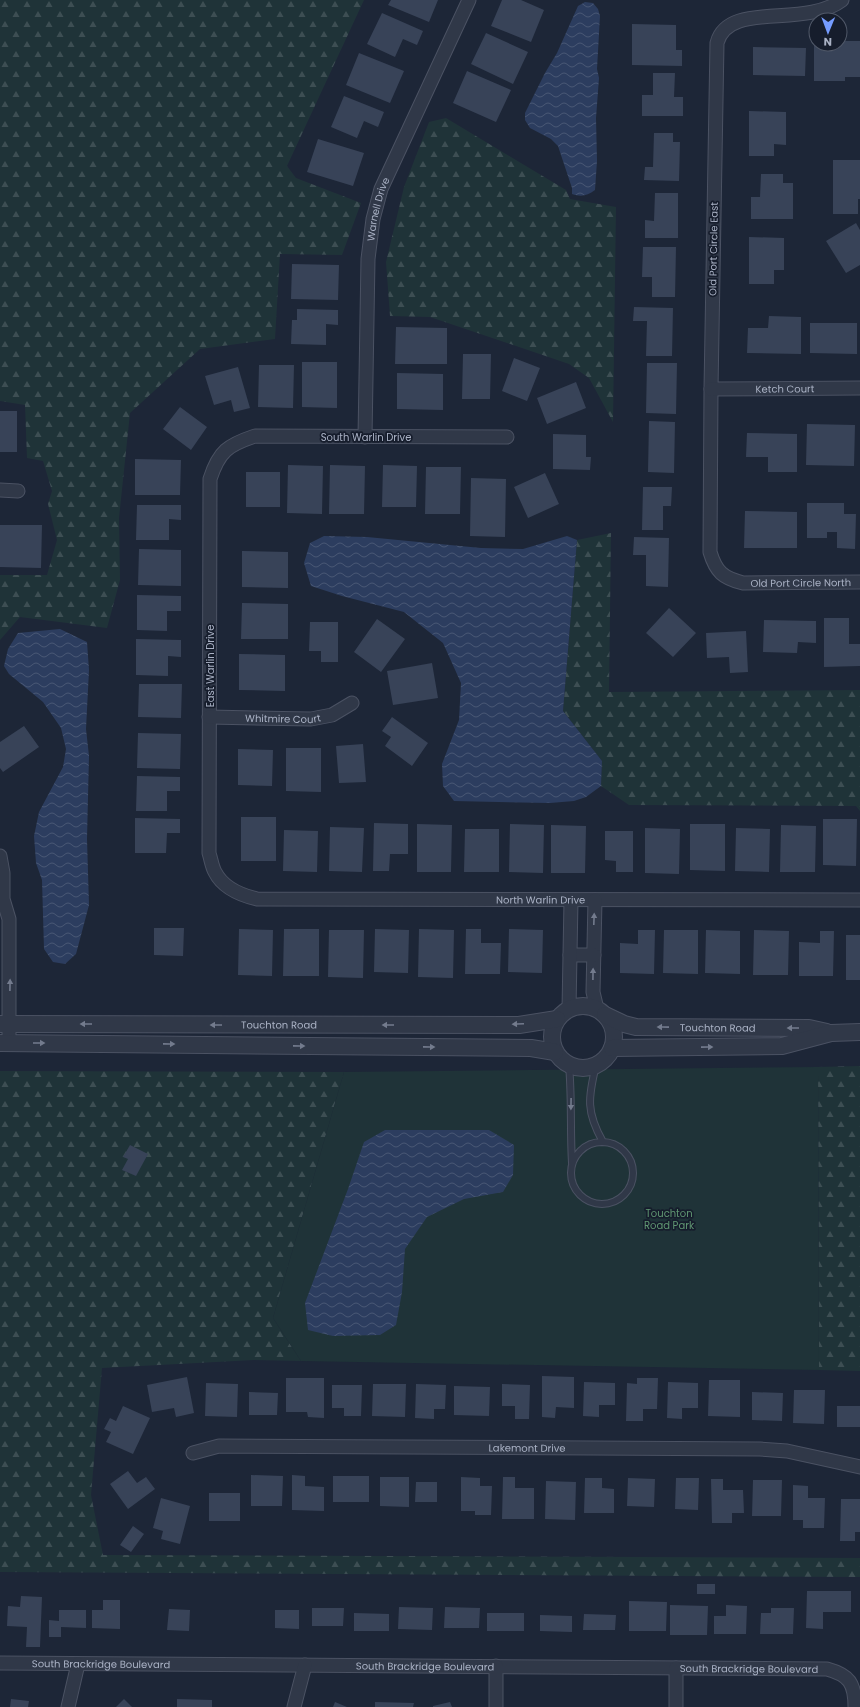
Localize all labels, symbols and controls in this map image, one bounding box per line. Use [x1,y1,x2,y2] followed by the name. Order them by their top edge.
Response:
[808,12,848,52] north arrow
[824,34,832,50] text: N
[363,175,393,242] street label: Warnell Drive
[705,202,722,296] street label: Old Port Circle East
[755,381,815,397] street label: Ketch Court
[321,430,411,445] street label: South Warlin Drive
[750,575,851,591] street label: Old Port Circle North
[203,625,218,707] street label: East Warlin Drive
[245,710,322,727] street label: Whitmire Court
[496,892,585,908] street label: North Warlin Drive
[591,913,598,925] one-way arrow
[590,967,596,980] one-way arrow
[7,978,13,991] one-way arrow
[241,1017,317,1033] street label: Touchton Road
[680,1020,756,1036] street label: Touchton Road
[79,1021,92,1027] one-way arrow
[512,1021,524,1028] one-way arrow
[209,1022,222,1028] one-way arrow
[381,1022,394,1028] one-way arrow
[656,1024,669,1030] one-way arrow
[786,1025,799,1031] one-way arrow
[33,1040,46,1046] one-way arrow
[163,1041,176,1047] one-way arrow
[293,1042,305,1049] one-way arrow
[423,1044,436,1050] one-way arrow
[701,1044,714,1050] one-way arrow
[568,1098,574,1111] one-way arrow
[644,1206,695,1233] park label: Touchton Road Park
[489,1440,566,1456] street label: Lakemont Drive
[32,1656,170,1672] street label: South Brackridge Boulevard
[356,1659,494,1675] street label: South Brackridge Boulevard
[680,1661,818,1677] street label: South Brackridge Boulevard

